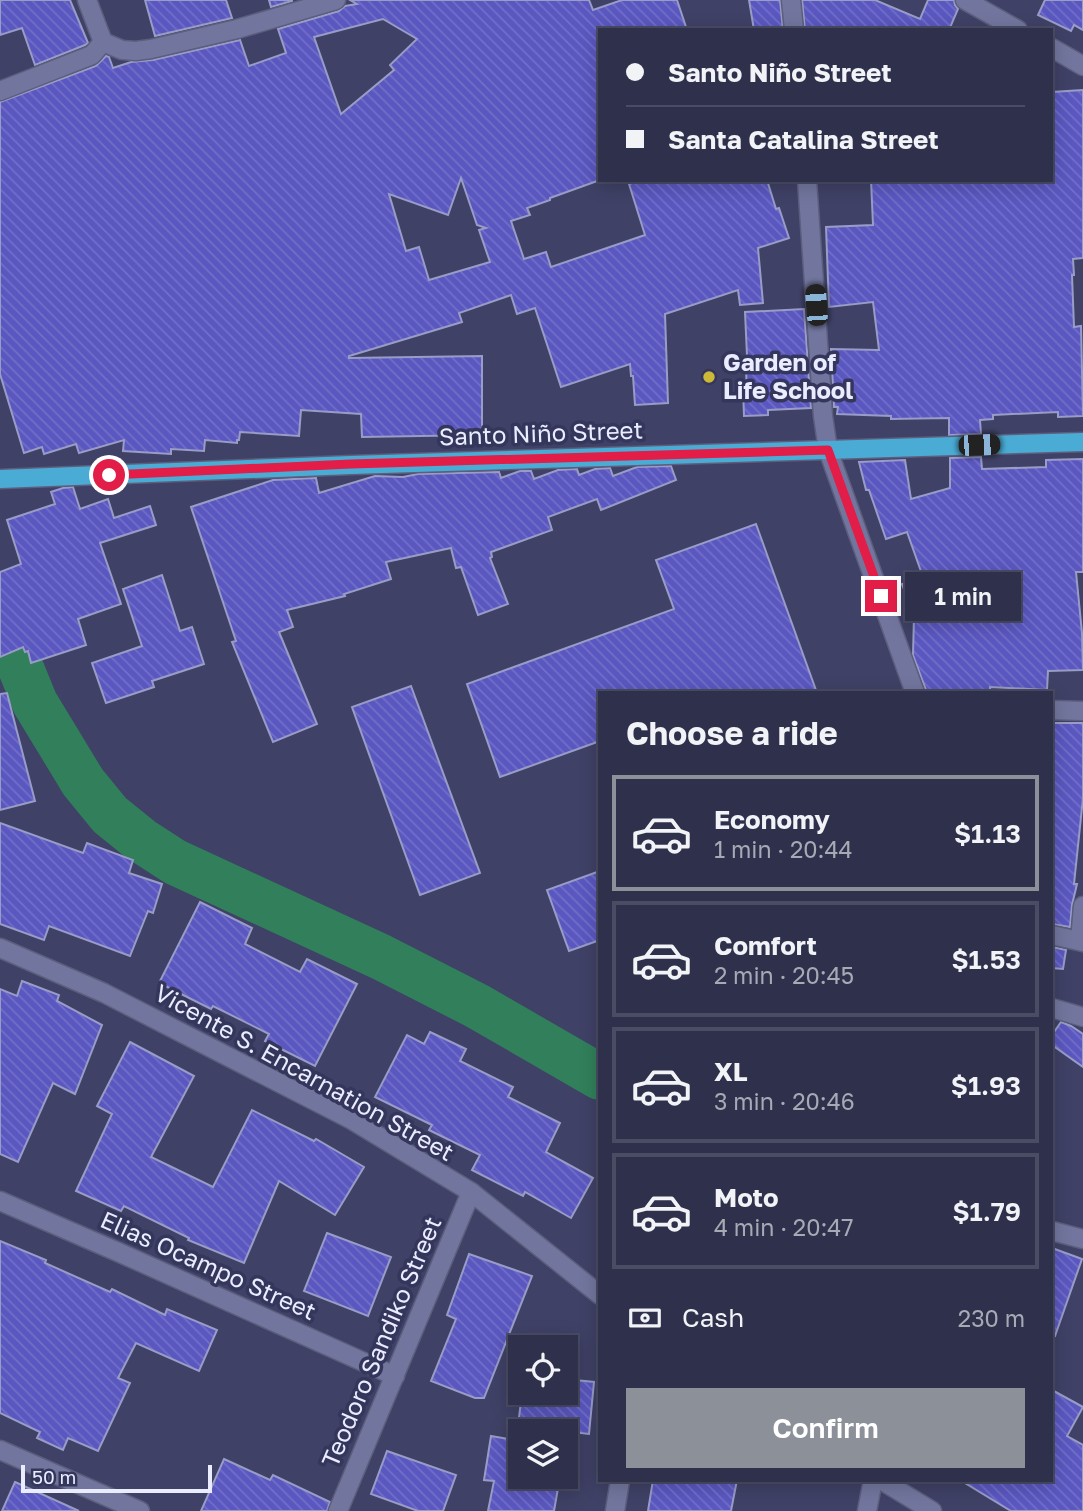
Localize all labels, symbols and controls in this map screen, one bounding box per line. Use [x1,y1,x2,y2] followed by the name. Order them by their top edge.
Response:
[668,57,892,88] text: Santo Niño Street
[668,124,939,155] text: Santa Catalina Street
[805,283,828,327] car
[723,347,853,404] place label: Garden of Life School
[701,369,717,385] marker: Garden of Life School
[438,414,644,451] street label: Santo Niño Street
[958,434,1001,456] car
[93,459,125,491] route start
[906,572,1021,620] callout: 1 min
[865,580,897,612] route end
[934,582,992,610] text: 1 min
[626,714,838,752] text: Choose a ride
[630,802,693,865] icon: car
[714,804,830,835] text: Economy
[954,818,1021,849] text: $1.13
[714,835,853,863] text: 1 min · 20:44
[630,928,693,991] icon: car
[714,930,817,961] text: Comfort
[951,944,1021,975] text: $1.53
[714,961,854,989] text: 2 min · 20:45
[150,977,459,1166] street label: Vicente S. Encarnation Street
[630,1054,693,1117] icon: car
[714,1056,748,1087] text: XL
[951,1070,1021,1101] text: $1.93
[714,1087,855,1115] text: 3 min · 20:46
[630,1180,693,1243] icon: car
[714,1182,779,1213] text: Moto
[952,1196,1021,1227] text: $1.79
[96,1204,321,1325] street label: Elias Ocampo Street
[315,1212,447,1471] street label: Teodoro Sandiko Street
[714,1213,854,1241] text: 4 min · 20:47
[626,1299,664,1337] icon: cash
[682,1302,744,1333] text: Cash
[958,1304,1025,1332] text: 230 m
[508,1335,578,1489] map controls
[508,1335,578,1405] button: locate
[626,1388,1025,1468] button: Confirm
[508,1419,578,1489] button: layers
[21,1462,212,1494] scale bar
[32,1465,76,1488] text: 50 m

